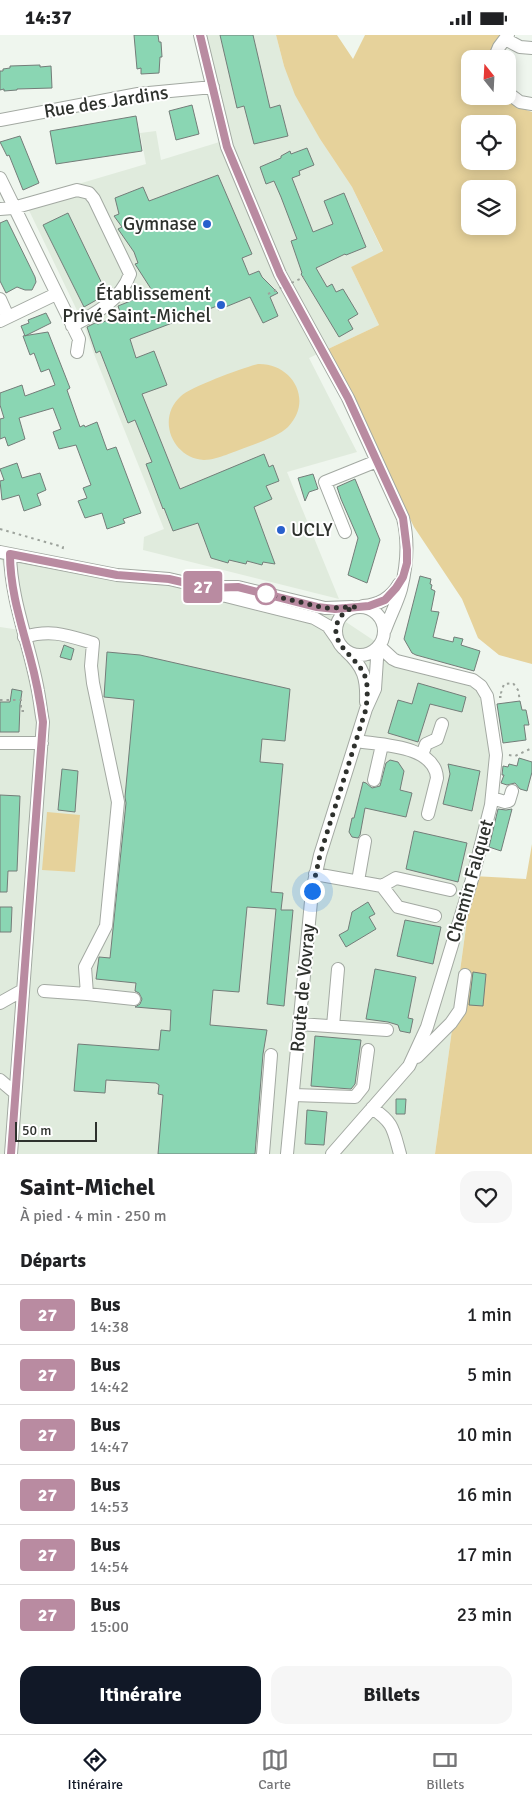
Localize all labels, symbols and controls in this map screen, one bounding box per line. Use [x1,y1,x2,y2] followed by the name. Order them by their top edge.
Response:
[25,6,72,30] text: 14:37
[461,50,516,105] north arrow
[461,50,516,235] map controls
[42,80,170,124] street label: Rue des Jardins
[461,115,516,170] button: locate
[461,180,516,235] button: layers
[123,212,197,236] place label: Gymnase
[201,218,213,230] marker: Gymnase
[62,282,211,328] place label: Établissement Privé Saint-Michel
[215,299,227,311] marker: Établissement Privé Saint-Michel
[291,518,333,542] place label: UCLY
[275,524,287,536] marker: UCLY
[180,571,226,603] line badge: 27
[193,576,213,598] text: 27
[255,583,277,605] unlabelled marker
[441,816,499,945] street label: Chemin Falquet
[300,879,325,904] your location
[285,923,321,1053] street label: Route de Vovray
[15,1119,98,1142] scale bar
[22,1122,51,1139] text: 50 m
[460,1171,512,1223] button: heart
[20,1172,155,1202] text: Saint-Michel
[20,1206,167,1226] text: À pied · 4 min · 250 m
[20,1249,86,1273] text: Départs
[90,1293,121,1317] text: Bus
[467,1303,512,1327] text: 1 min
[38,1304,57,1326] text: 27
[90,1317,129,1337] text: 14:38
[90,1353,121,1377] text: Bus
[467,1363,512,1387] text: 5 min
[38,1364,57,1386] text: 27
[90,1377,129,1397] text: 14:42
[90,1413,121,1437] text: Bus
[457,1423,512,1447] text: 10 min
[38,1424,57,1446] text: 27
[90,1437,129,1457] text: 14:47
[90,1473,121,1497] text: Bus
[457,1483,512,1507] text: 16 min
[38,1484,57,1506] text: 27
[90,1497,129,1517] text: 14:53
[90,1533,121,1557] text: Bus
[457,1543,512,1567] text: 17 min
[38,1544,57,1566] text: 27
[90,1557,129,1577] text: 14:54
[90,1593,121,1617] text: Bus
[457,1603,512,1627] text: 23 min
[38,1604,57,1626] text: 27
[90,1617,129,1637] text: 15:00
[20,1666,261,1724] button: Itinéraire
[271,1666,512,1724] button: Billets
[68,1746,123,1793] tab: Itinéraire
[258,1746,291,1793] tab: Carte
[426,1746,464,1793] tab: Billets

